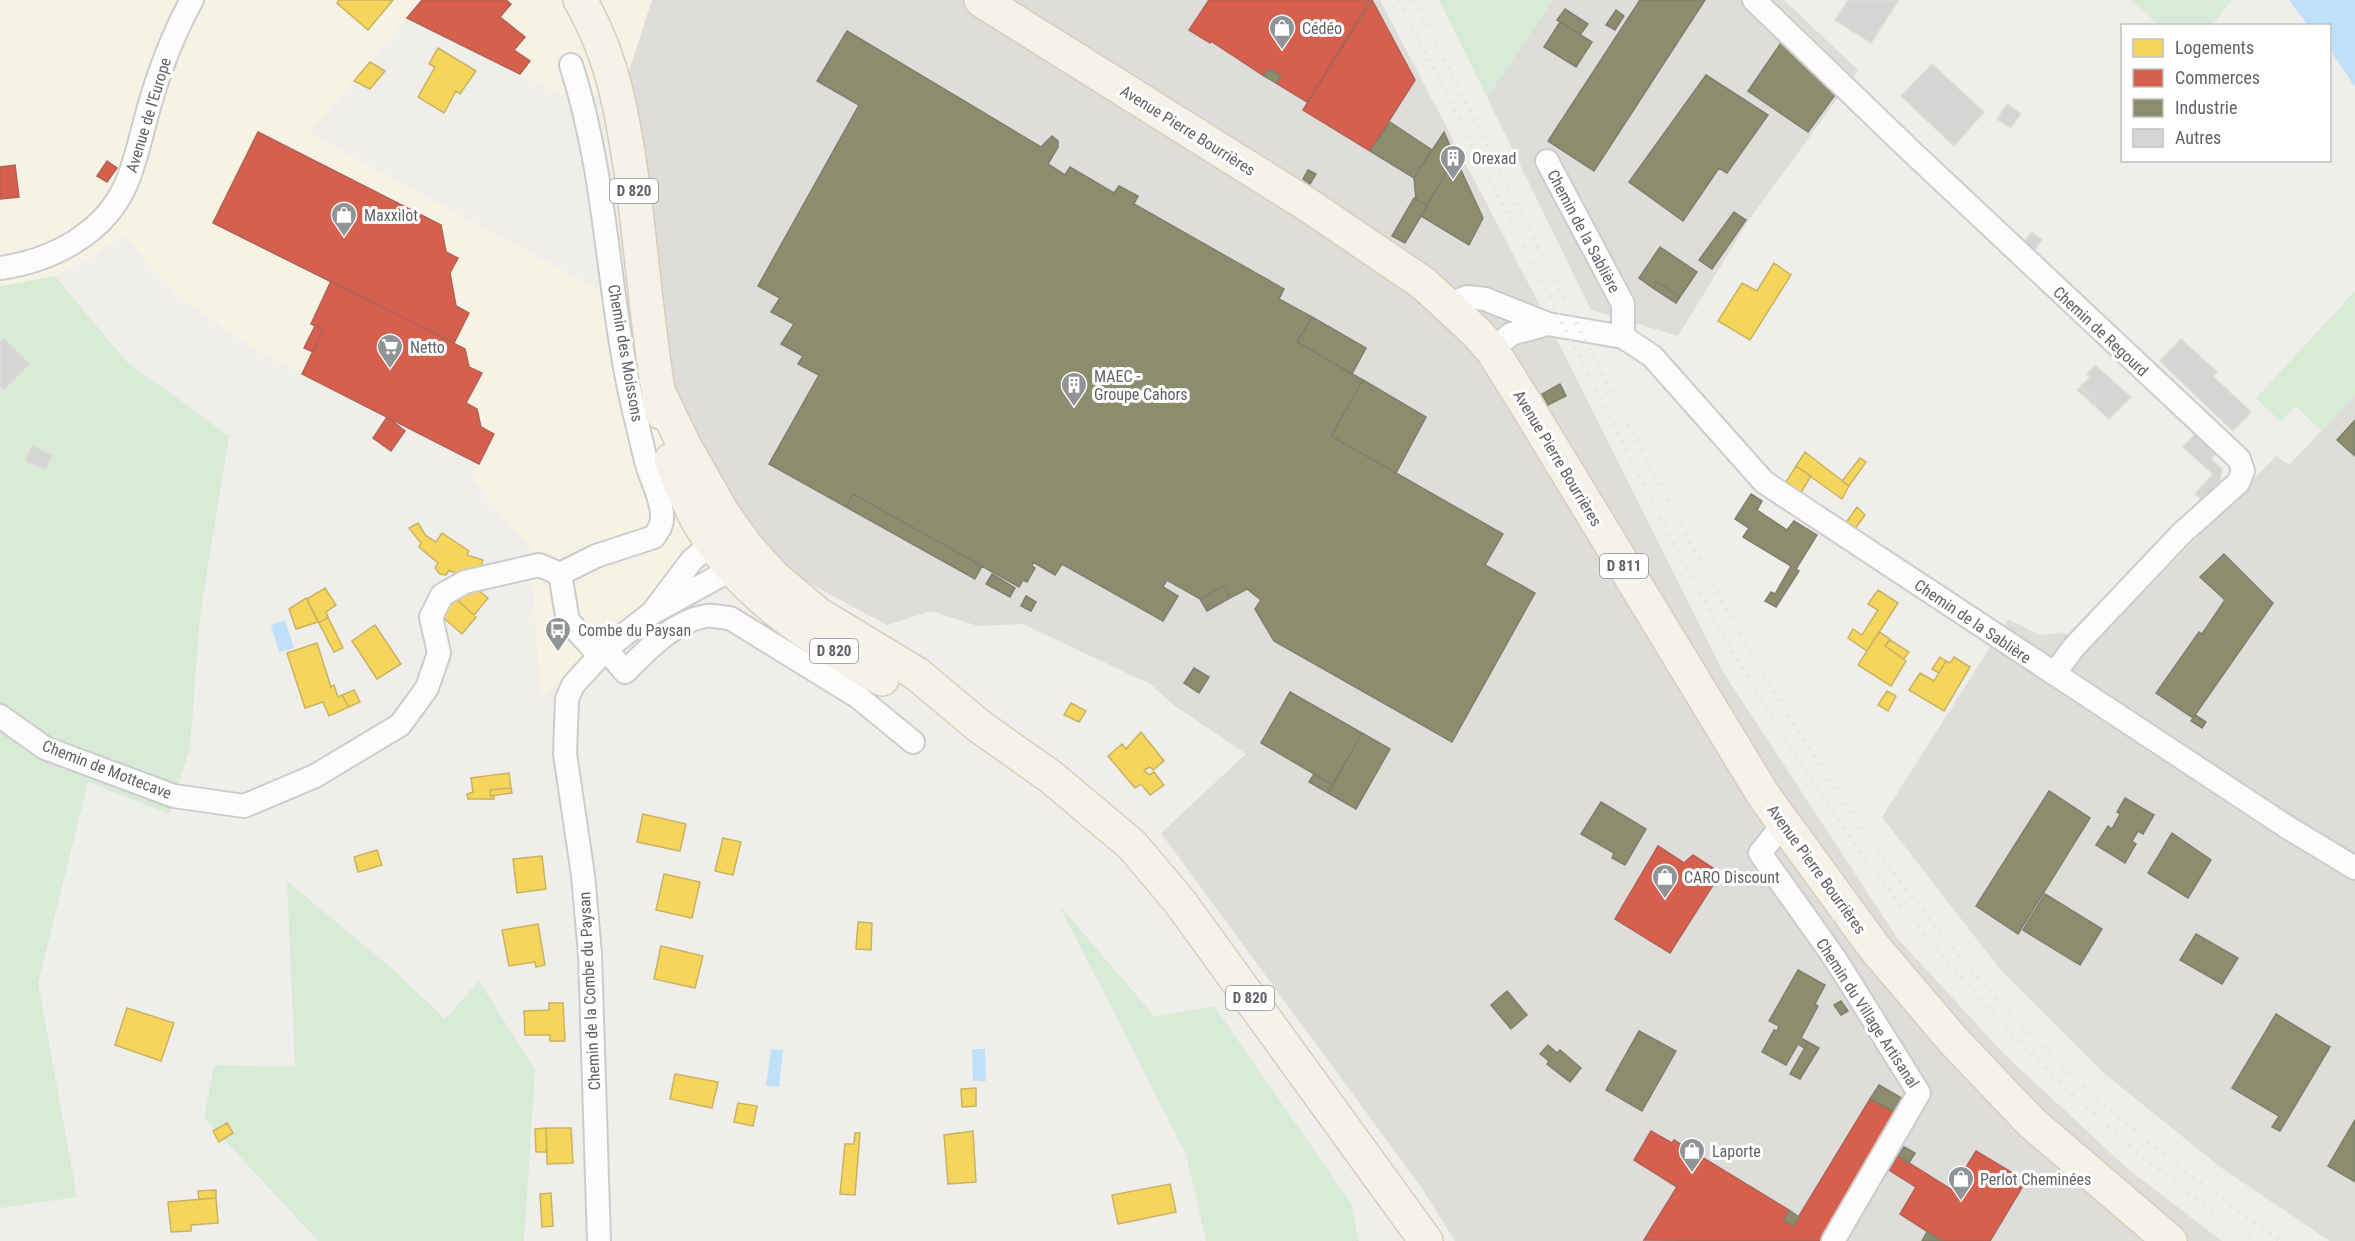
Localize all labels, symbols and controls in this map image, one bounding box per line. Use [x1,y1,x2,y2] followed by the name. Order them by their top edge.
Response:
[1267,13,1297,51] shop icon: Cédéo
[1302,19,1342,38] place label: Cédéo
[2121,24,2331,162] legend
[2175,37,2254,58] text: Logements
[122,55,175,175] street label: Avenue de l'Europe
[2175,67,2260,88] text: Commerces
[1117,81,1259,180] street label: Avenue Pierre Bourrières
[2175,97,2237,118] text: Industrie
[2175,127,2221,148] text: Autres
[1438,143,1468,181] building icon: Orexad
[1472,149,1516,168] place label: Orexad
[1543,167,1624,296] street label: Chemin de la Sablière
[610,179,658,203] road number: D 820
[329,200,359,238] shop icon: Maxxilot
[364,206,418,225] place label: Maxxilot
[604,283,647,423] street label: Chemin des Moissons
[2049,283,2152,380] street label: Chemin de Regourd
[375,332,405,370] supermarket icon: Netto
[410,338,445,357] place label: Netto
[1094,367,1188,404] place label: MAEC - Groupe Cahors
[1059,370,1089,408] building icon: MAEC - Groupe Cahors
[1509,387,1606,530] street label: Avenue Pierre Bourrières
[1600,554,1648,578] road number: D 811
[1911,575,2035,667] street label: Chemin de la Sablière
[543,615,573,653] bus stop icon: Combe du Paysan
[578,621,691,640] place label: Combe du Paysan
[810,639,858,663] road number: D 820
[40,736,174,803] street label: Chemin de Mottecave
[1763,801,1870,938] street label: Avenue Pierre Bourrières
[1650,862,1680,900] shop icon: CARO Discount
[1684,868,1780,887] place label: CARO Discount
[575,891,604,1091] street label: Chemin de la Combe du Paysan
[1812,935,1923,1092] street label: Chemin du Village Artisanal
[1226,986,1274,1010] road number: D 820
[1677,1136,1707,1174] shop icon: Laporte
[1712,1142,1761,1161] place label: Laporte
[1946,1164,1976,1202] shop icon: Perlot Cheminées
[1980,1170,2091,1189] place label: Perlot Cheminées

